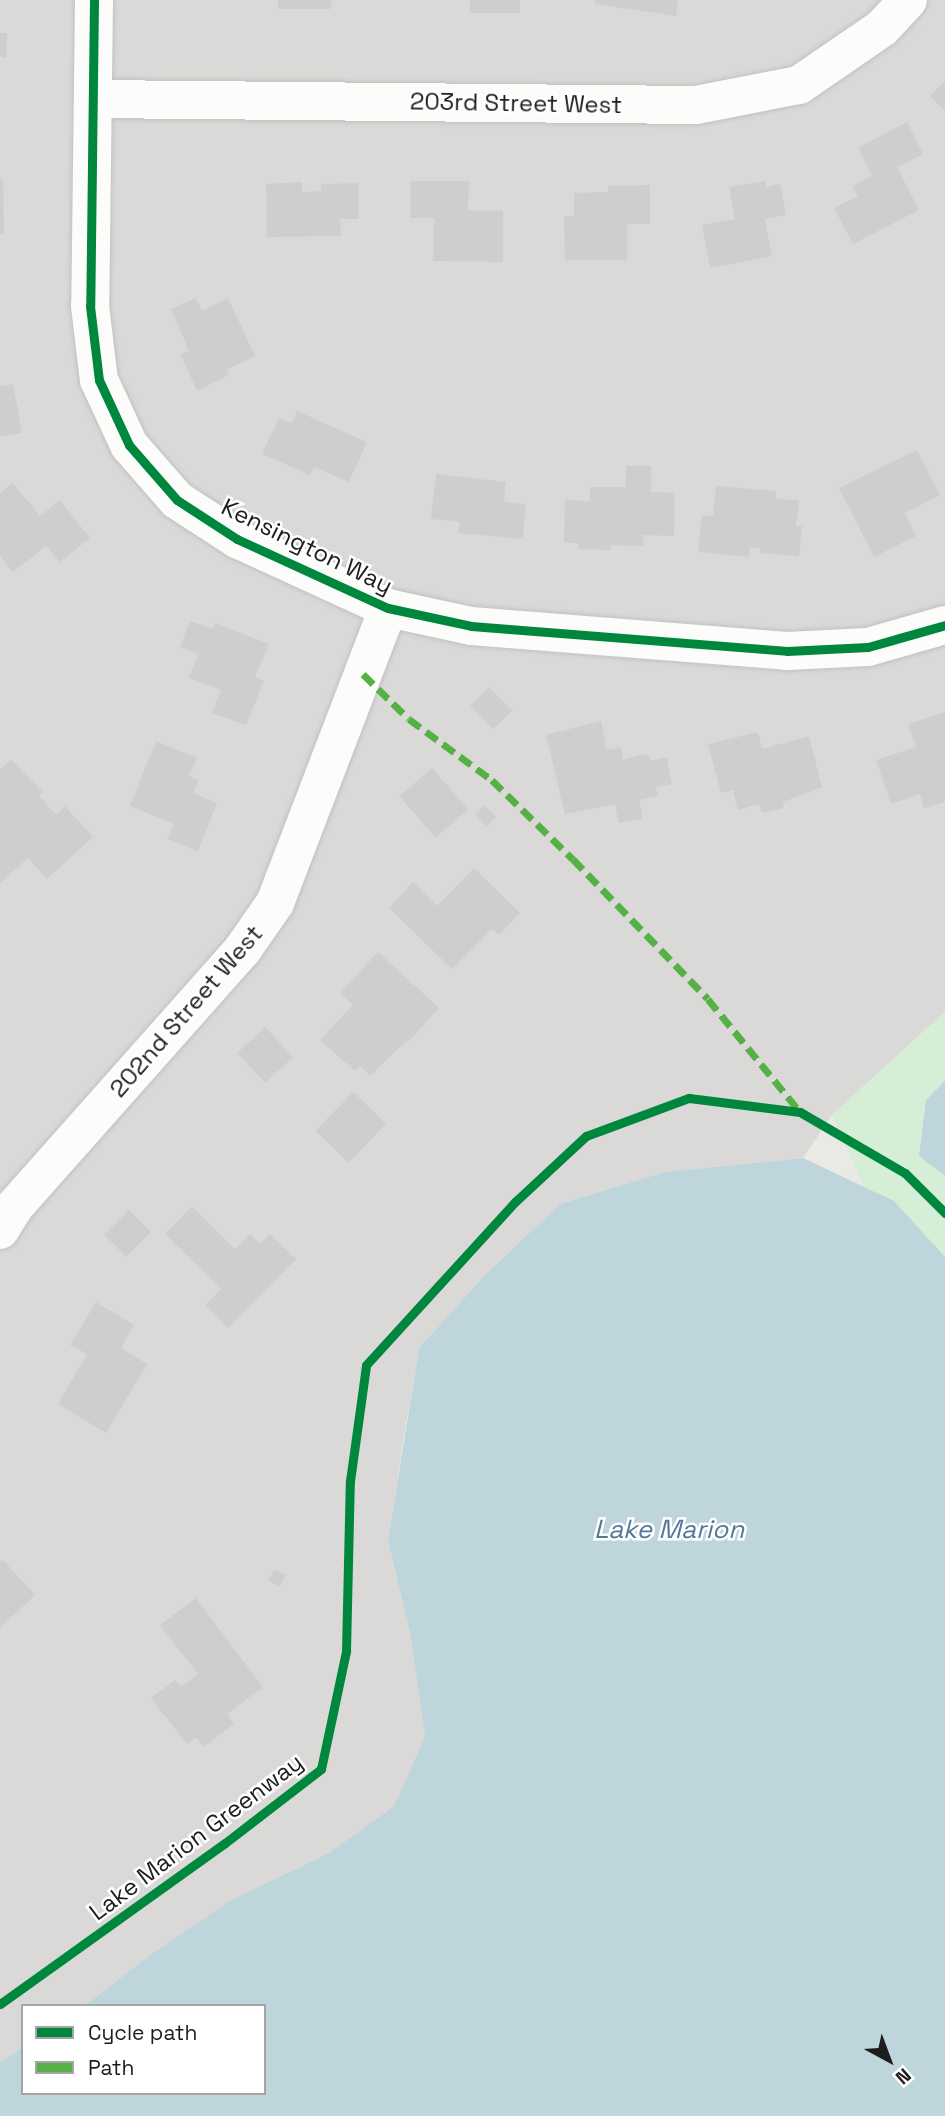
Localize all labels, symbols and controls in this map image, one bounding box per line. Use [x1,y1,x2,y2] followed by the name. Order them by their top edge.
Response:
[410,87,622,119] street label: 203rd Street West
[217,492,397,600] street label: Kensington Way
[103,919,269,1103] street label: 202nd Street West
[594,1514,744,1546] water label: Lake Marion
[84,1747,308,1927] street label: Lake Marion Greenway
[21,2004,266,2095] legend
[88,2019,197,2046] text: Cycle path
[854,2025,924,2095] north arrow
[88,2054,134,2081] text: Path
[890,2063,916,2090] text: N

